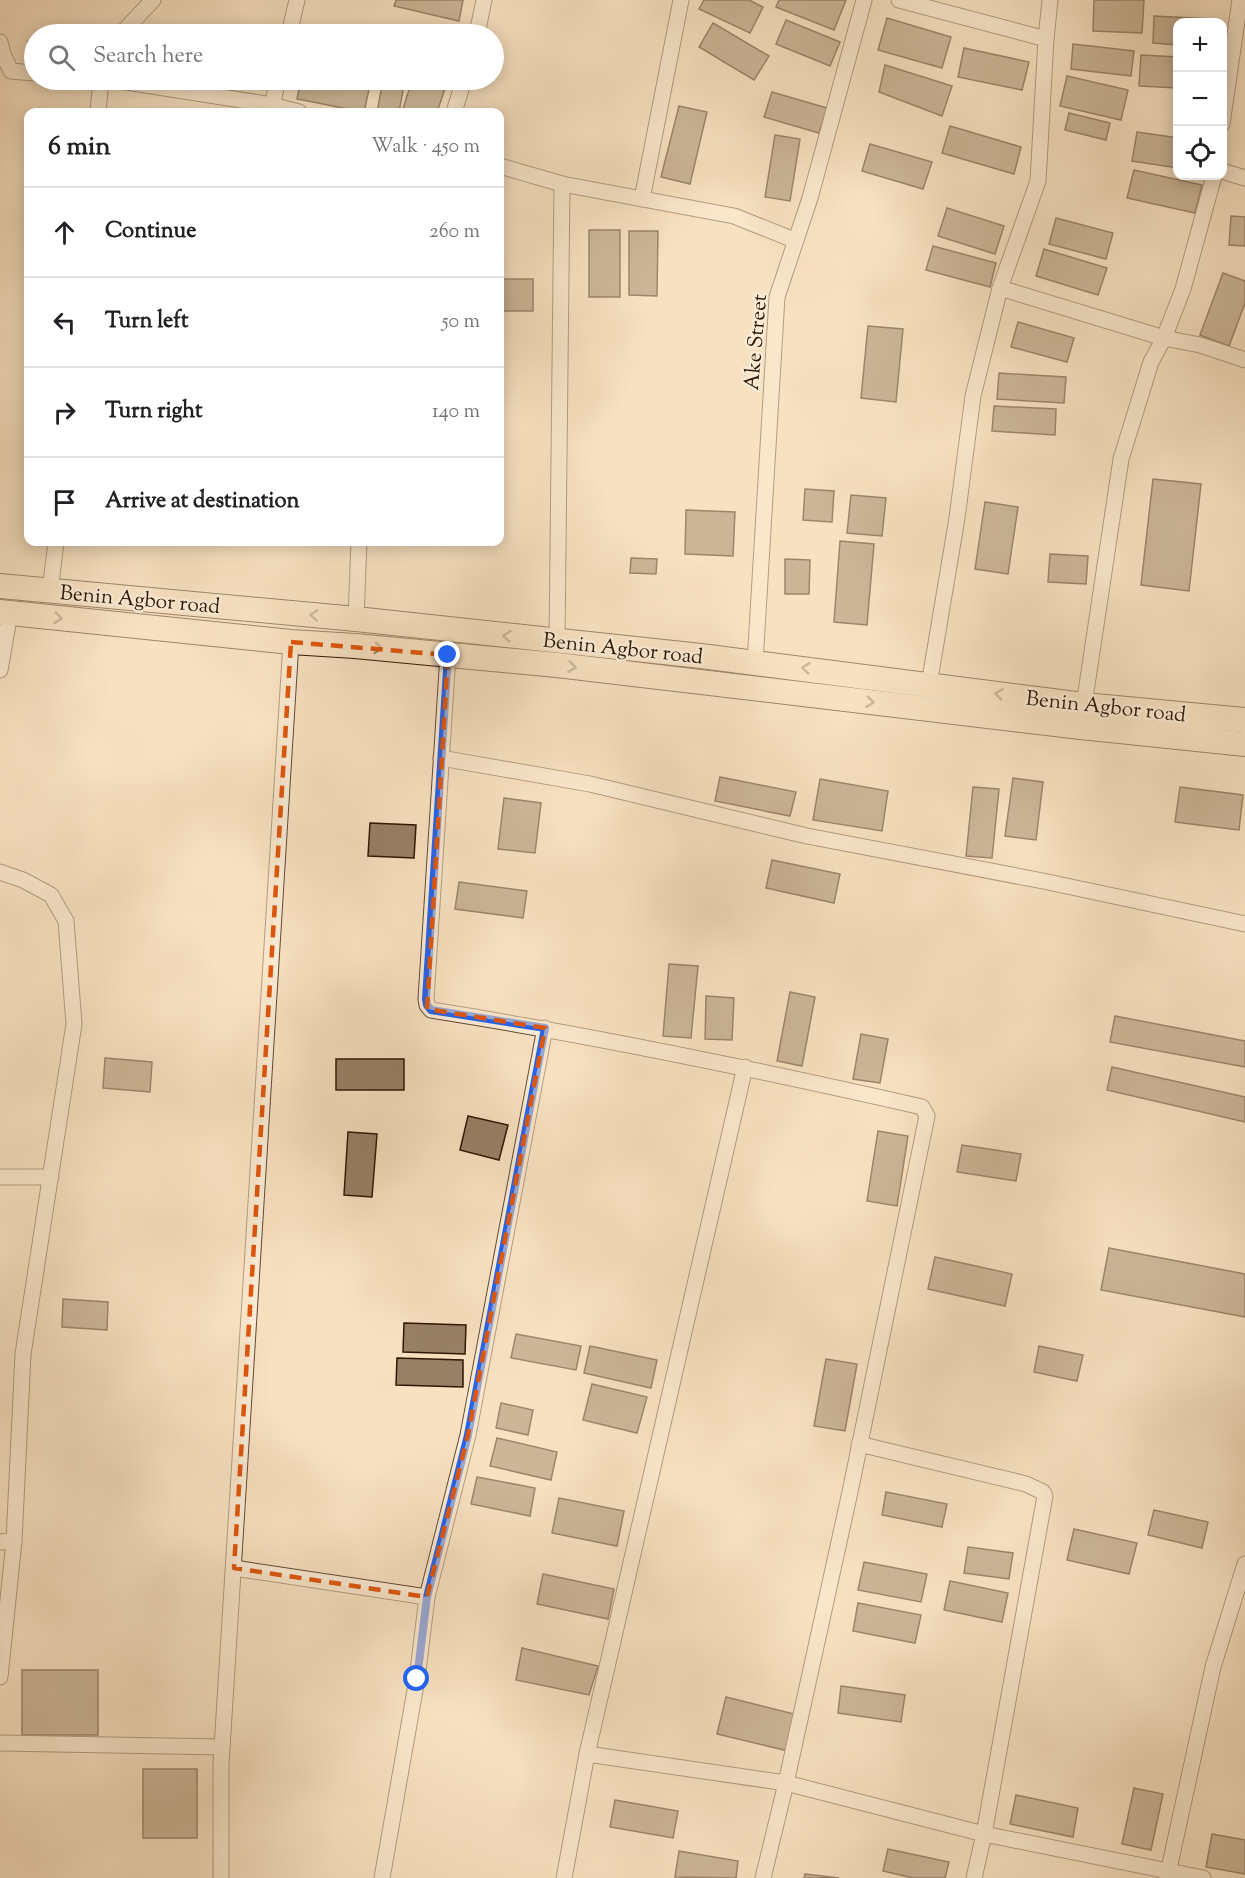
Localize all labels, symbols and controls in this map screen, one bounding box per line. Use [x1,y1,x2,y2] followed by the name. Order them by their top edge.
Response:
[1173,18,1227,180] map controls
[1173,18,1227,72] button: +
[24,24,504,90] search box
[45,41,78,74] icon: search
[93,41,203,73] text: Search here
[1173,72,1227,126] button: −
[1173,126,1227,180] button: locate
[48,129,111,166] text: 6 min
[371,133,480,162] text: Walk · 450 m
[48,216,81,249] icon: ahead
[105,216,196,248] text: Continue
[429,218,480,247] text: 260 m
[738,293,776,392] street label: Ake Street
[48,306,81,339] icon: left
[105,306,188,338] text: Turn left
[442,308,480,337] text: 50 m
[48,396,81,429] icon: right
[105,396,202,428] text: Turn right
[432,398,480,427] text: 140 m
[48,486,81,519] icon: arrive
[105,486,300,518] text: Arrive at destination
[58,579,221,623] street label: Benin Agbor road
[309,609,318,622] one-way arrow
[54,611,63,624] one-way arrow
[541,627,704,673] street label: Benin Agbor road
[503,630,512,643] one-way arrow
[373,641,382,654] one-way arrow
[434,641,460,667] route end
[567,660,576,673] one-way arrow
[801,663,810,675] one-way arrow
[1024,685,1187,731] street label: Benin Agbor road
[994,688,1003,701] one-way arrow
[865,695,874,708] one-way arrow
[403,1665,429,1691] route start

